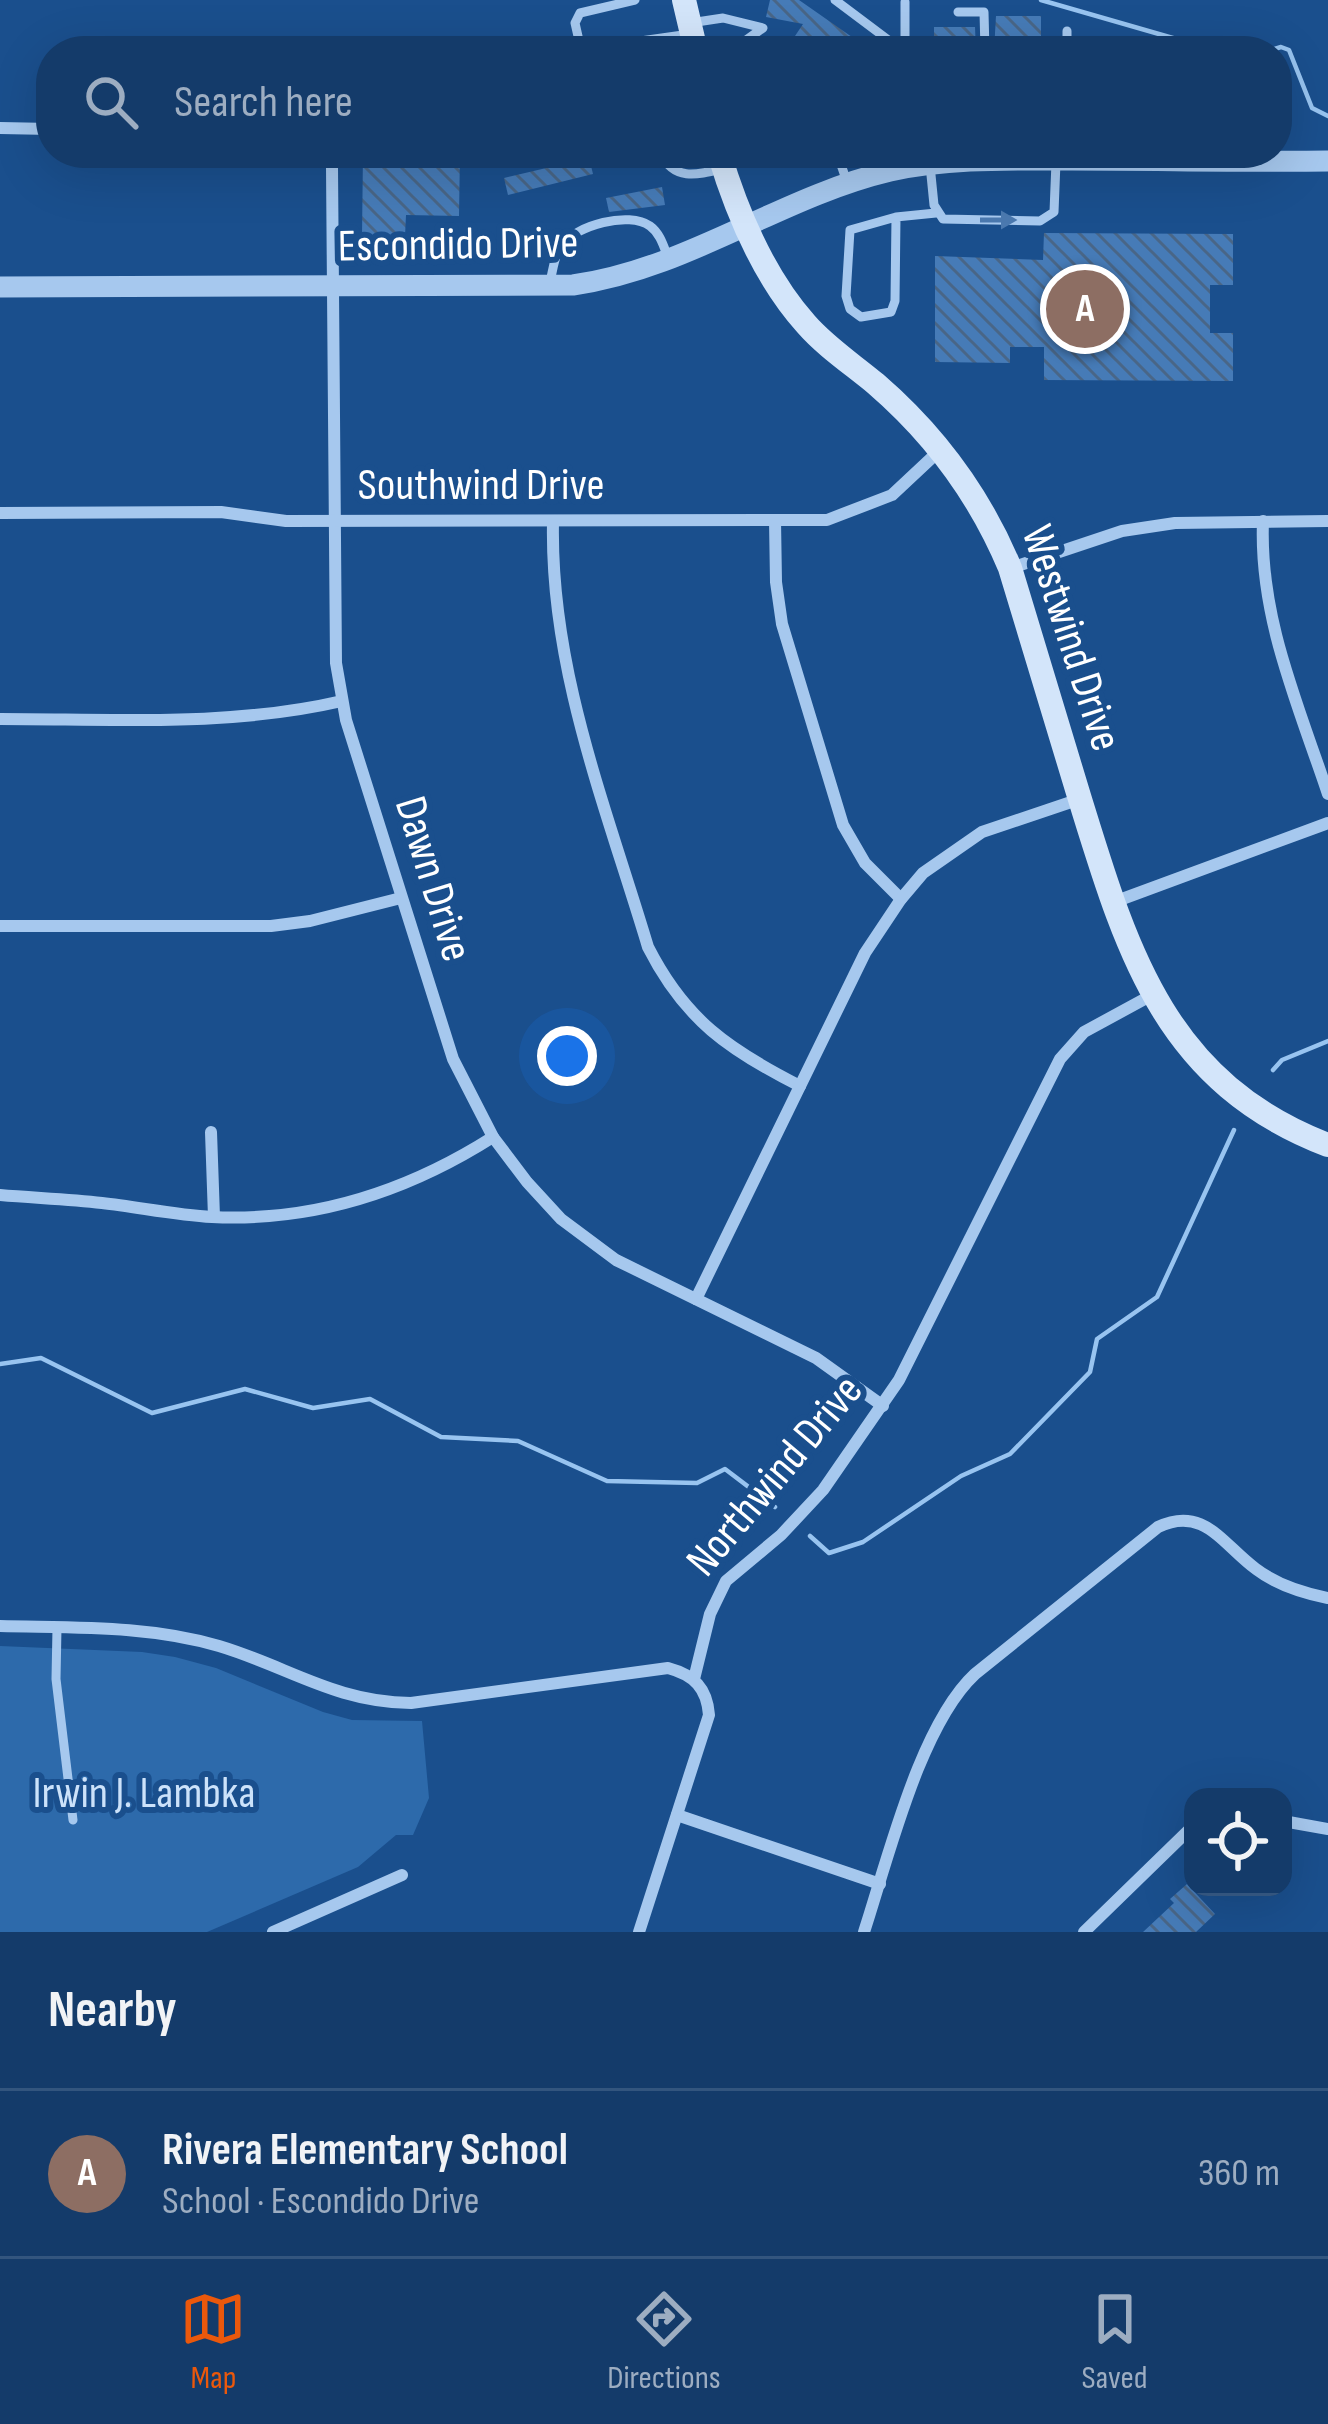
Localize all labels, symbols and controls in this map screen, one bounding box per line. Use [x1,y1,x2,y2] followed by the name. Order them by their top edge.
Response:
[36,36,1292,168] search box
[78,69,144,135] icon: search
[174,75,353,130] text: Search here
[980,211,1018,230] one-way arrow
[337,215,579,275] street label: Escondido Drive
[1046,264,1124,354] pin: A
[357,458,605,513] street label: Southwind Drive
[1009,518,1133,758] street label: Westwind Drive
[382,790,484,968] street label: Dawn Drive
[537,1026,597,1086] your location
[675,1364,875,1588] street label: Northwind Drive
[33,1766,255,1821] park label: Irwin J. Lambka
[1184,1788,1292,1896] map controls
[1184,1788,1292,1896] button: locate
[48,1980,177,2041] text: Nearby
[162,2123,568,2178] text: Rivera Elementary School
[78,2150,96,2197] text: A
[1198,2150,1280,2197] text: 360 m
[162,2178,479,2225] text: School · Escondido Drive
[180,2286,246,2398] tab: Map
[607,2286,721,2398] tab: Directions
[1081,2286,1148,2398] tab: Saved

